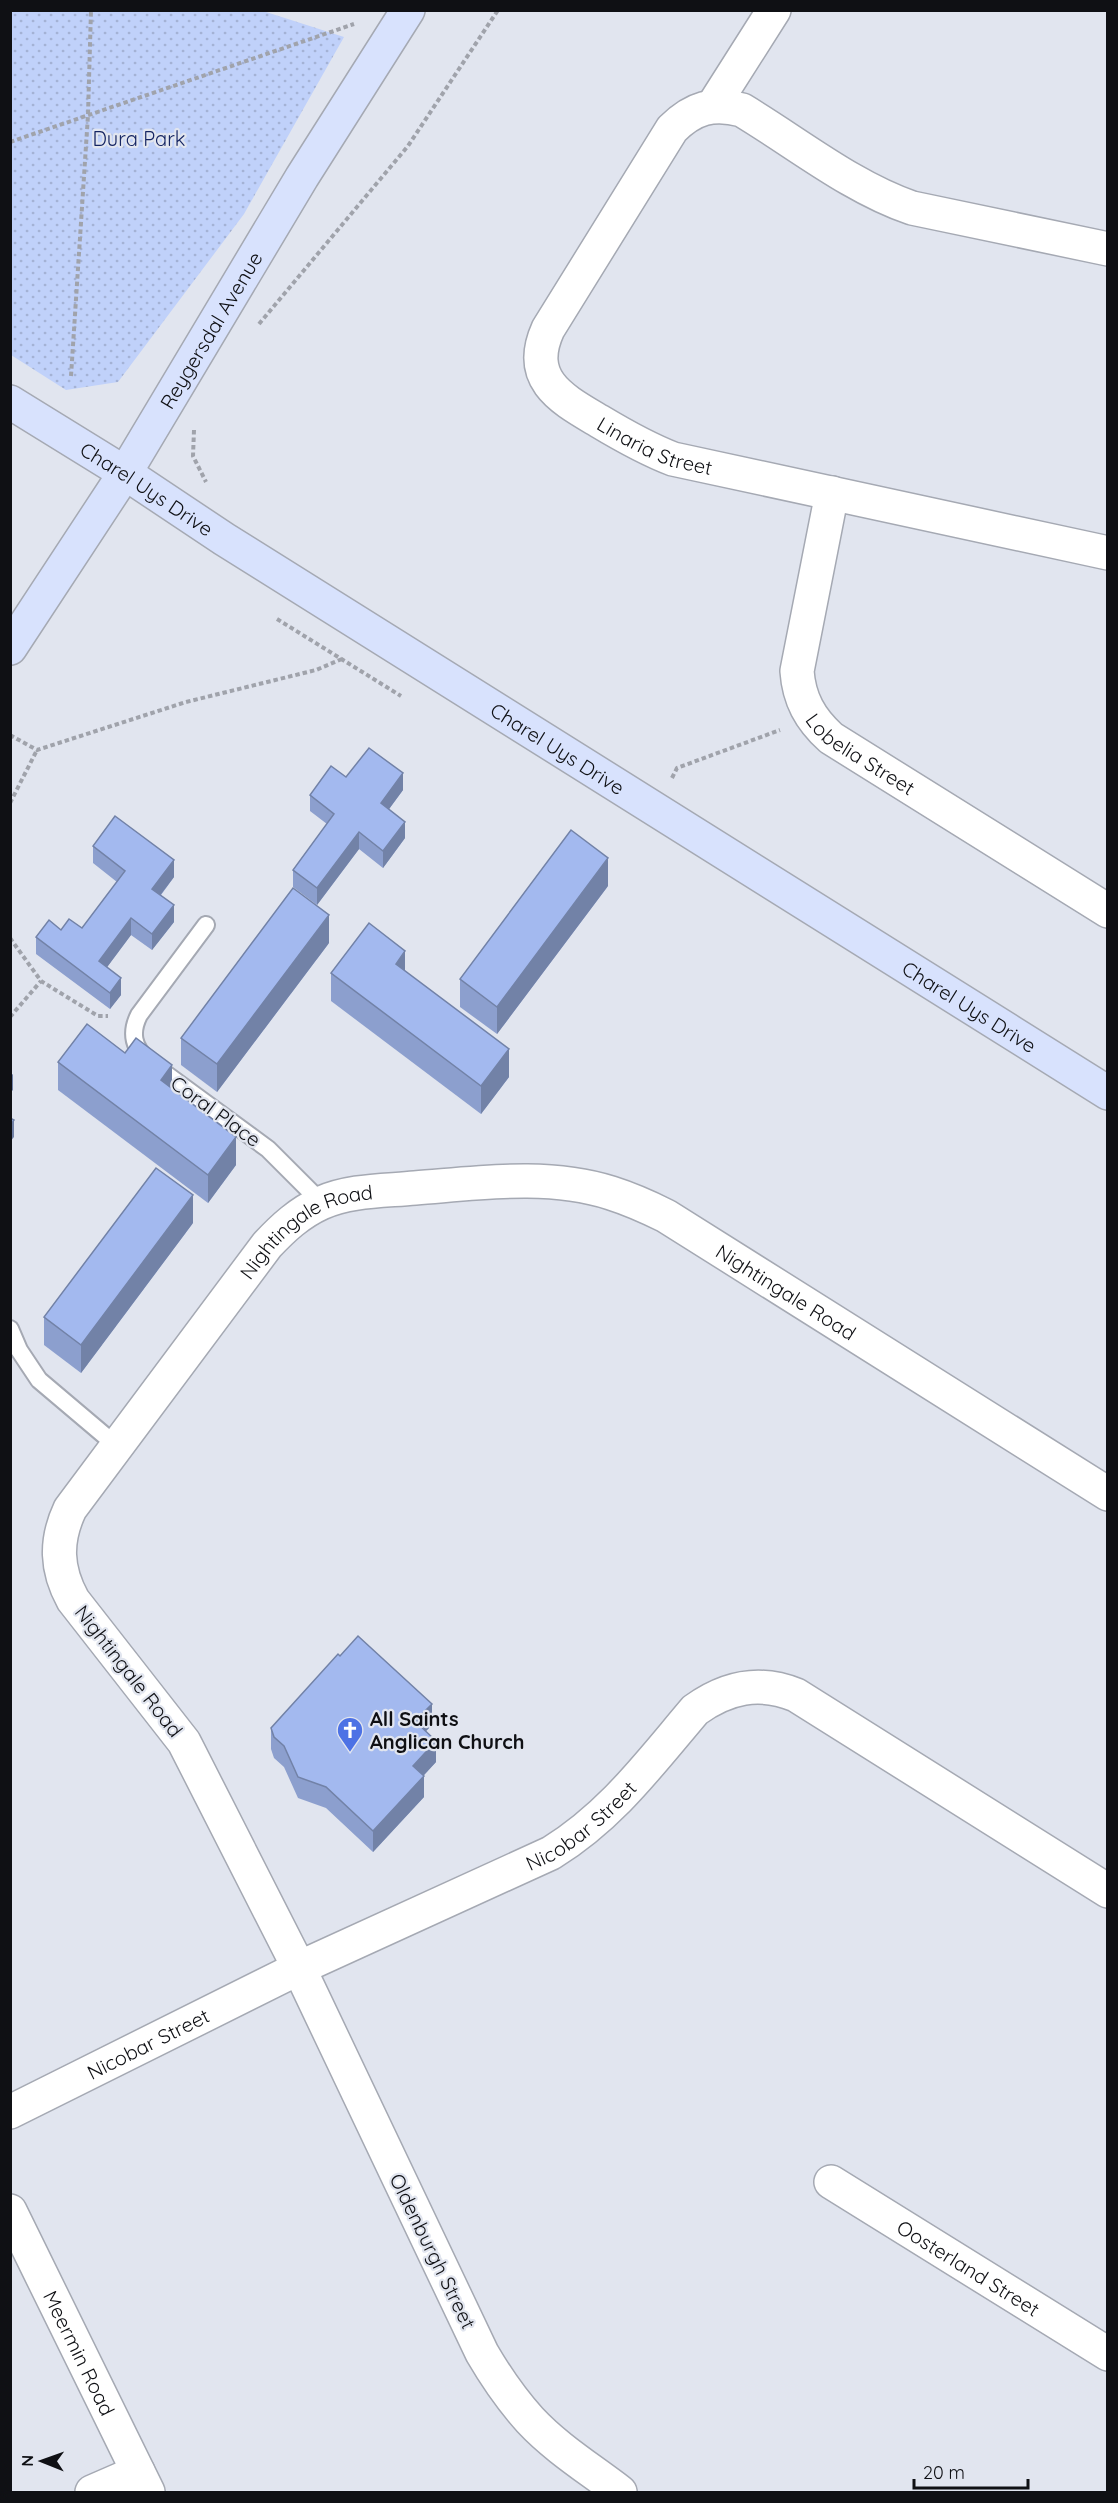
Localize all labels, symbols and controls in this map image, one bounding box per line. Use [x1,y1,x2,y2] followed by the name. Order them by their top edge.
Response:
[92,126,186,151] park label: Dura Park
[154,247,267,413] street label: Reygersdal Avenue
[593,411,715,480] street label: Linaria Street
[76,436,218,541] street label: Charel Uys Drive
[486,697,629,800] street label: Charel Uys Drive
[801,708,920,800] street label: Lobelia Street
[898,955,1041,1058] street label: Charel Uys Drive
[166,1070,266,1152] street label: Coral Place
[234,1179,374,1284] street label: Nightingale Road
[712,1238,861,1345] street label: Nightingale Road
[70,1600,188,1742] street label: Nightingale Road
[370,1706,524,1754] place label: All Saints Anglican Church
[335,1715,365,1753] church icon: All Saints Anglican Church
[522,1775,641,1875] street label: Nicobar Street
[83,2002,213,2084] street label: Nicobar Street
[385,2169,481,2333] street label: Oldenburgh Street
[893,2214,1045,2321] street label: Oosterland Street
[38,2286,121,2419] street label: Meermin Road
[12,2431,72,2491] north arrow
[914,2452,1028,2490] scale bar
[17,2455,37,2467] text: N
[923,2461,965,2484] text: 20 m

